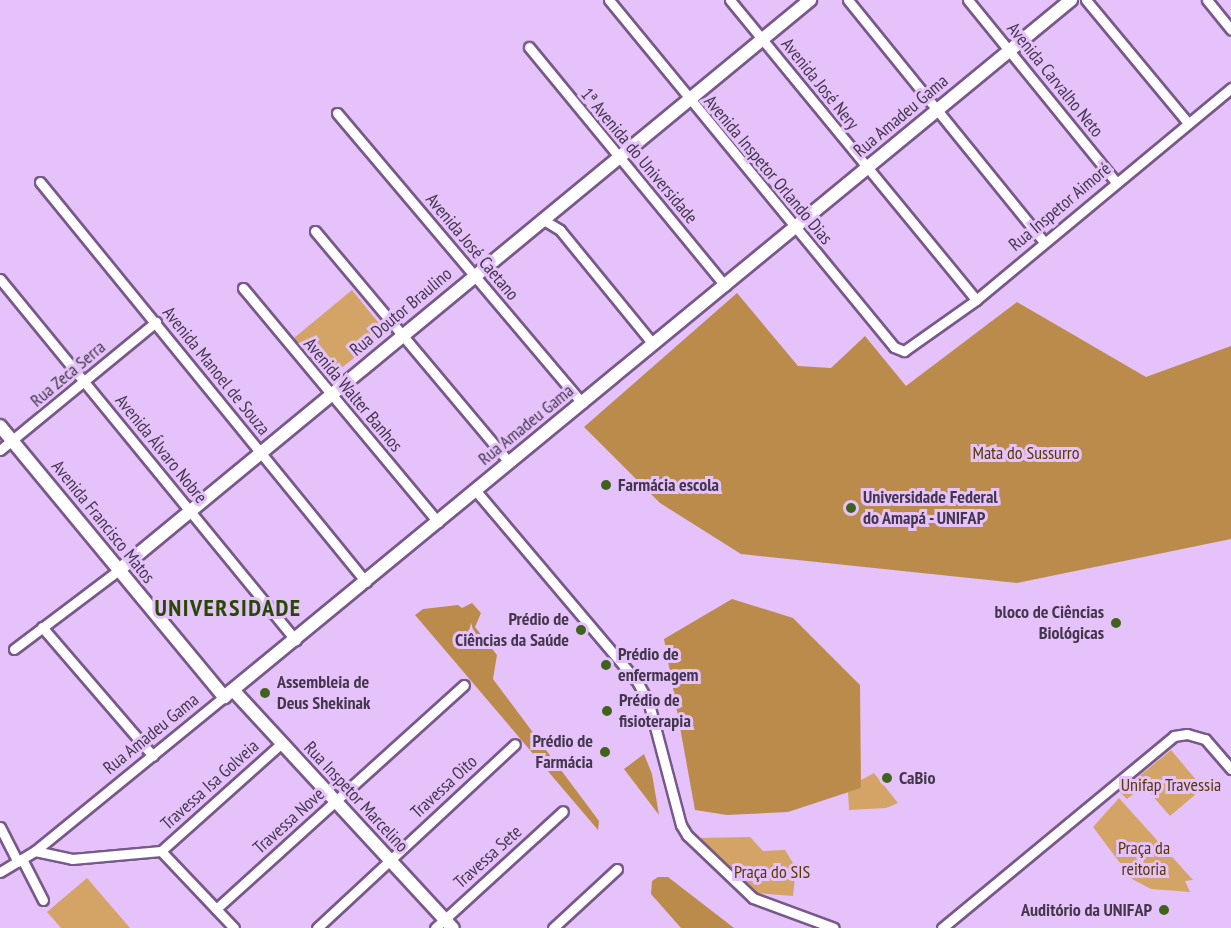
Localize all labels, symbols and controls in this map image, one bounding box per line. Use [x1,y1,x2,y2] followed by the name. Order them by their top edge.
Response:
[1002,19,1108,141] street label: Avenida Carvalho Neto
[777,34,863,134] street label: Avenida José Nery
[849,70,953,162] street label: Rua Amadeu Gama
[576,84,702,228] street label: 1ª Avenida do Universidade
[699,91,837,249] street label: Avenida Inspetor Orlando Dias
[1005,158,1115,256] street label: Rua Inspetor Aimoré
[421,189,523,305] street label: Avenida José Caetano
[346,263,456,361] street label: Rua Doutor Braulino
[158,302,274,440] street label: Avenida Manoel de Souza
[299,334,407,456] street label: Avenida Walter Banhos
[26,336,110,412] street label: Rua Zeca Serra
[474,380,578,470] street label: Rua Amadeu Gama
[110,390,212,508] street label: Avenida Álvaro Nobre
[972,442,1080,464] park label: Mata do Sussurro
[47,456,159,588] street label: Avenida Francisco Matos
[618,474,719,496] place label: Farmácia escola
[599,478,613,492] marker: Farmácia escola
[863,487,998,530] place label: Universidade Federal do Amapá - UNIFAP
[844,501,858,515] marker: Universidade Federal do Amapá - UNIFAP
[154,594,302,622] district label: UNIVERSIDADE
[994,602,1104,644] place label: bloco de Ciências Biológicas
[455,609,569,652] place label: Prédio de Ciências da Saúde
[1109,616,1123,630] marker: bloco de Ciências Biológicas
[574,623,588,637] marker: Prédio de Ciências da Saúde
[618,644,699,686] place label: Prédio de enfermagem
[599,658,613,672] marker: Prédio de enfermagem
[277,672,370,714] place label: Assembleia de Deus Shekinak
[258,686,272,700] marker: Assembleia de Deus Shekinak
[99,689,203,779] street label: Rua Amadeu Gama
[619,690,691,732] place label: Prédio de fisioterapia
[600,704,614,718] marker: Prédio de fisioterapia
[532,731,593,774] place label: Prédio de Farmácia
[157,736,263,834] street label: Travessa Isa Golveia
[299,737,413,857] street label: Rua Inspetor Marcelino
[598,745,612,759] marker: Prédio de Farmácia
[406,751,482,823] street label: Travessa Oito
[899,767,935,789] place label: CaBio
[880,771,894,785] marker: CaBio
[1121,774,1221,796] park label: Unifap Travessia
[249,784,329,858] street label: Travessa Nove
[450,821,526,893] street label: Travessa Sete
[1118,838,1170,880] park label: Praça da reitoria
[734,861,810,883] park label: Praça do SIS
[1021,899,1152,921] place label: Auditório da UNIFAP
[1157,903,1171,917] marker: Auditório da UNIFAP

